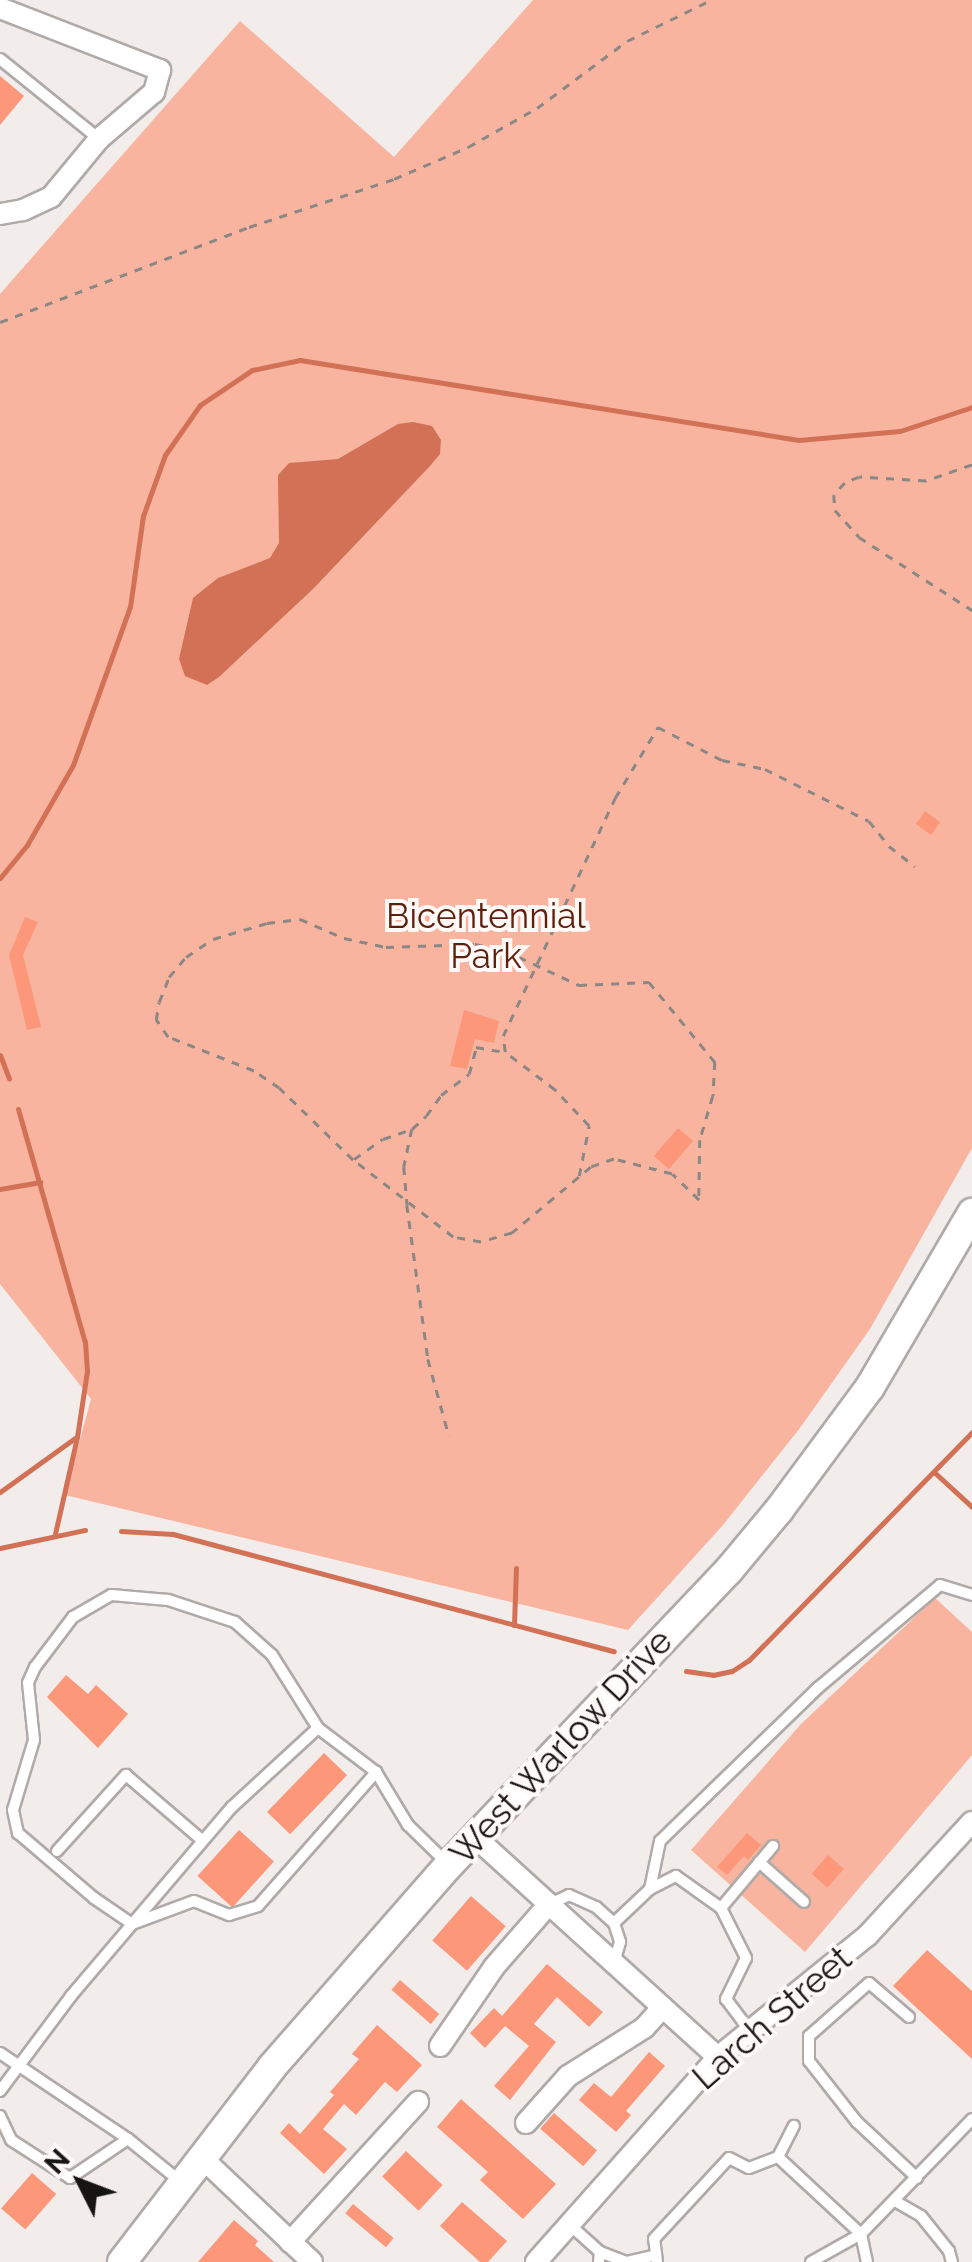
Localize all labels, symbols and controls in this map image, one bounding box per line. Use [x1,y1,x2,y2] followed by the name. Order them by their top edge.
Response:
[386,895,586,977] park label: Bicentennial Park
[440,1620,682,1874] street label: West Warlow Drive
[684,1938,860,2098] street label: Larch Street
[30,2132,130,2232] north arrow
[38,2143,77,2181] text: N

